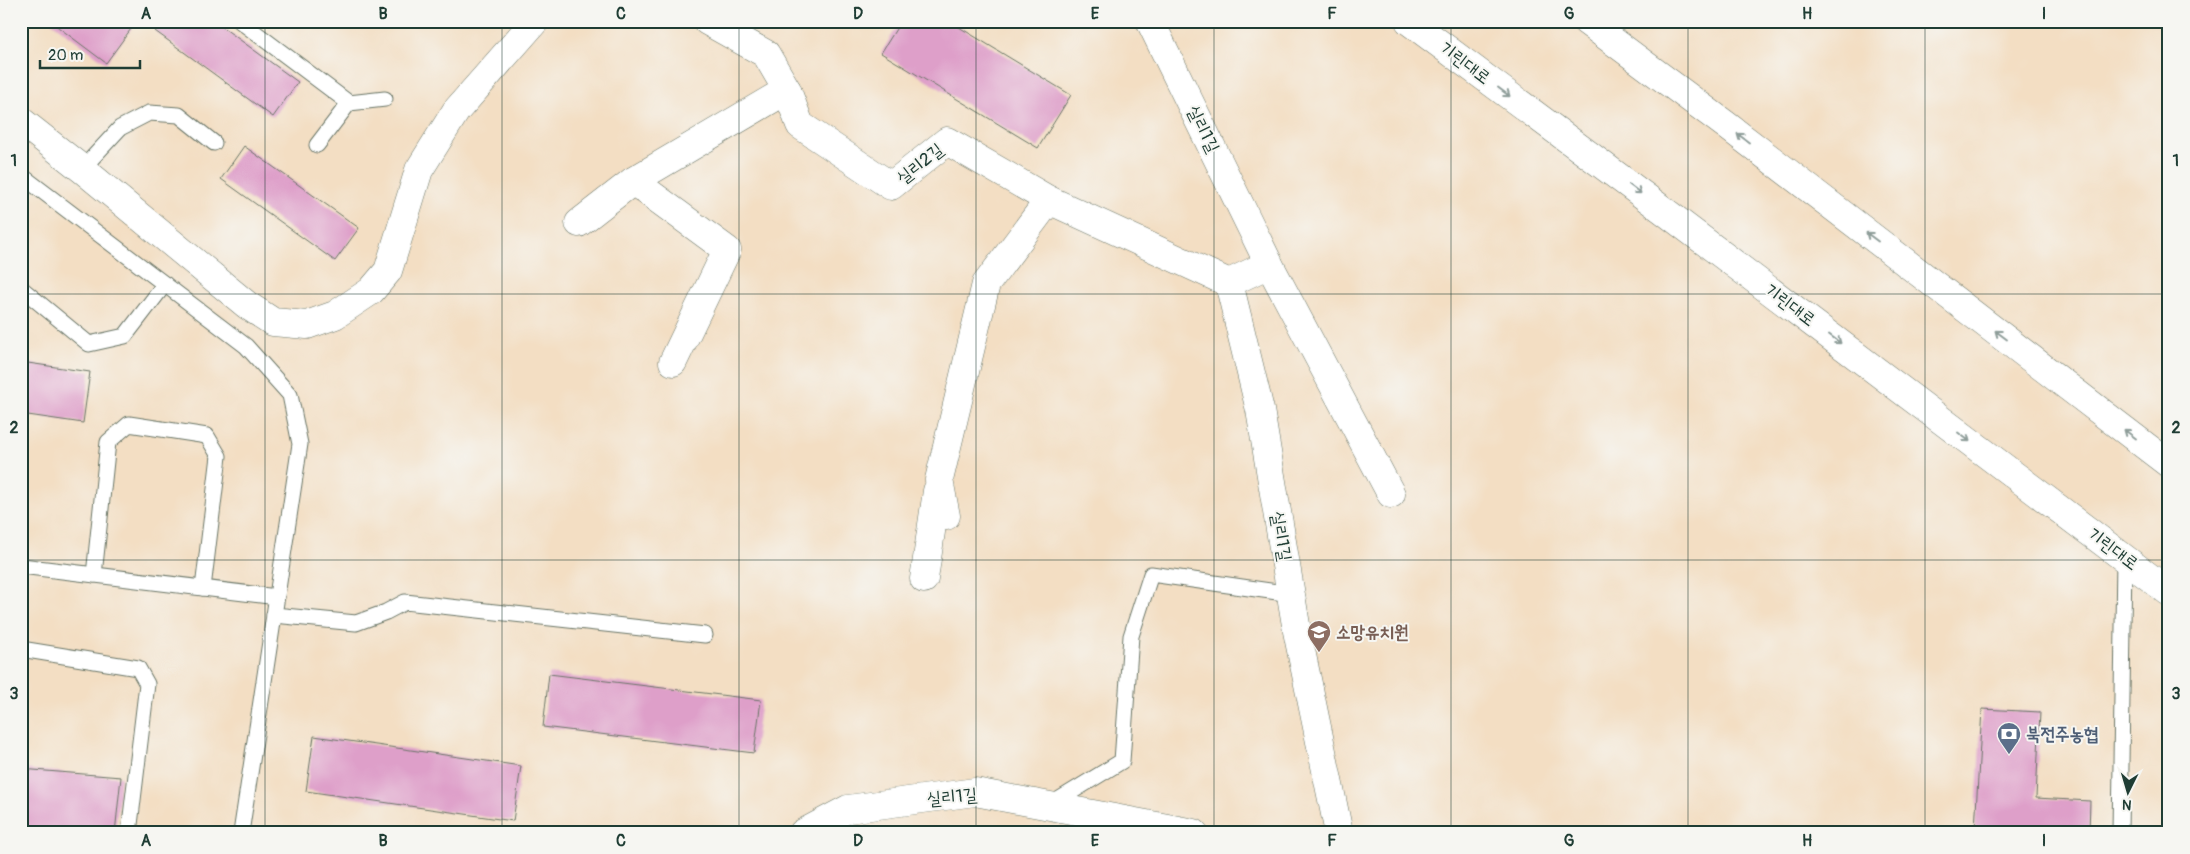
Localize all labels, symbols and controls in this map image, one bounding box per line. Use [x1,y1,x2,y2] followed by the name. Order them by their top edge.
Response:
[141,4,152,24] text: A
[378,4,388,24] text: B
[616,4,626,24] text: C
[853,4,863,24] text: D
[1091,4,1100,24] text: E
[1327,4,1337,24] text: F
[1564,4,1575,24] text: G
[1802,4,1812,24] text: H
[2042,4,2046,24] text: I
[1435,36,1495,90] street label: 기린대로
[40,38,140,70] scale bar
[48,46,83,65] text: 20 m
[1497,87,1511,97] one-way arrow
[1182,101,1225,157] street label: 실리1길
[1736,133,1750,143] one-way arrow
[892,138,949,190] street label: 실리2길
[11,151,17,171] text: 1
[2173,151,2179,171] text: 1
[1628,184,1642,194] one-way arrow
[1866,231,1879,242] one-way arrow
[1760,278,1820,332] street label: 기린대로
[1995,330,2008,341] one-way arrow
[1828,334,1842,344] one-way arrow
[10,418,19,438] text: 2
[2172,418,2181,438] text: 2
[2123,429,2137,439] one-way arrow
[1957,432,1971,442] one-way arrow
[1266,509,1296,563] street label: 실리1길
[2083,522,2143,576] street label: 기린대로
[1306,619,1332,653] school or university icon: 소망유치원
[1336,621,1408,644] place label: 소망유치원
[10,684,19,704] text: 3
[2172,684,2181,704] text: 3
[1996,721,2022,755] bank icon: 북전주농협
[2026,723,2098,746] place label: 북전주농협
[2102,766,2152,816] north arrow
[926,783,979,811] street label: 실리1길
[2121,796,2132,813] text: N
[141,831,152,851] text: A
[378,831,388,851] text: B
[616,831,626,851] text: C
[853,831,863,851] text: D
[1091,831,1100,851] text: E
[1327,831,1337,851] text: F
[1564,831,1575,851] text: G
[1802,831,1812,851] text: H
[2042,831,2046,851] text: I

